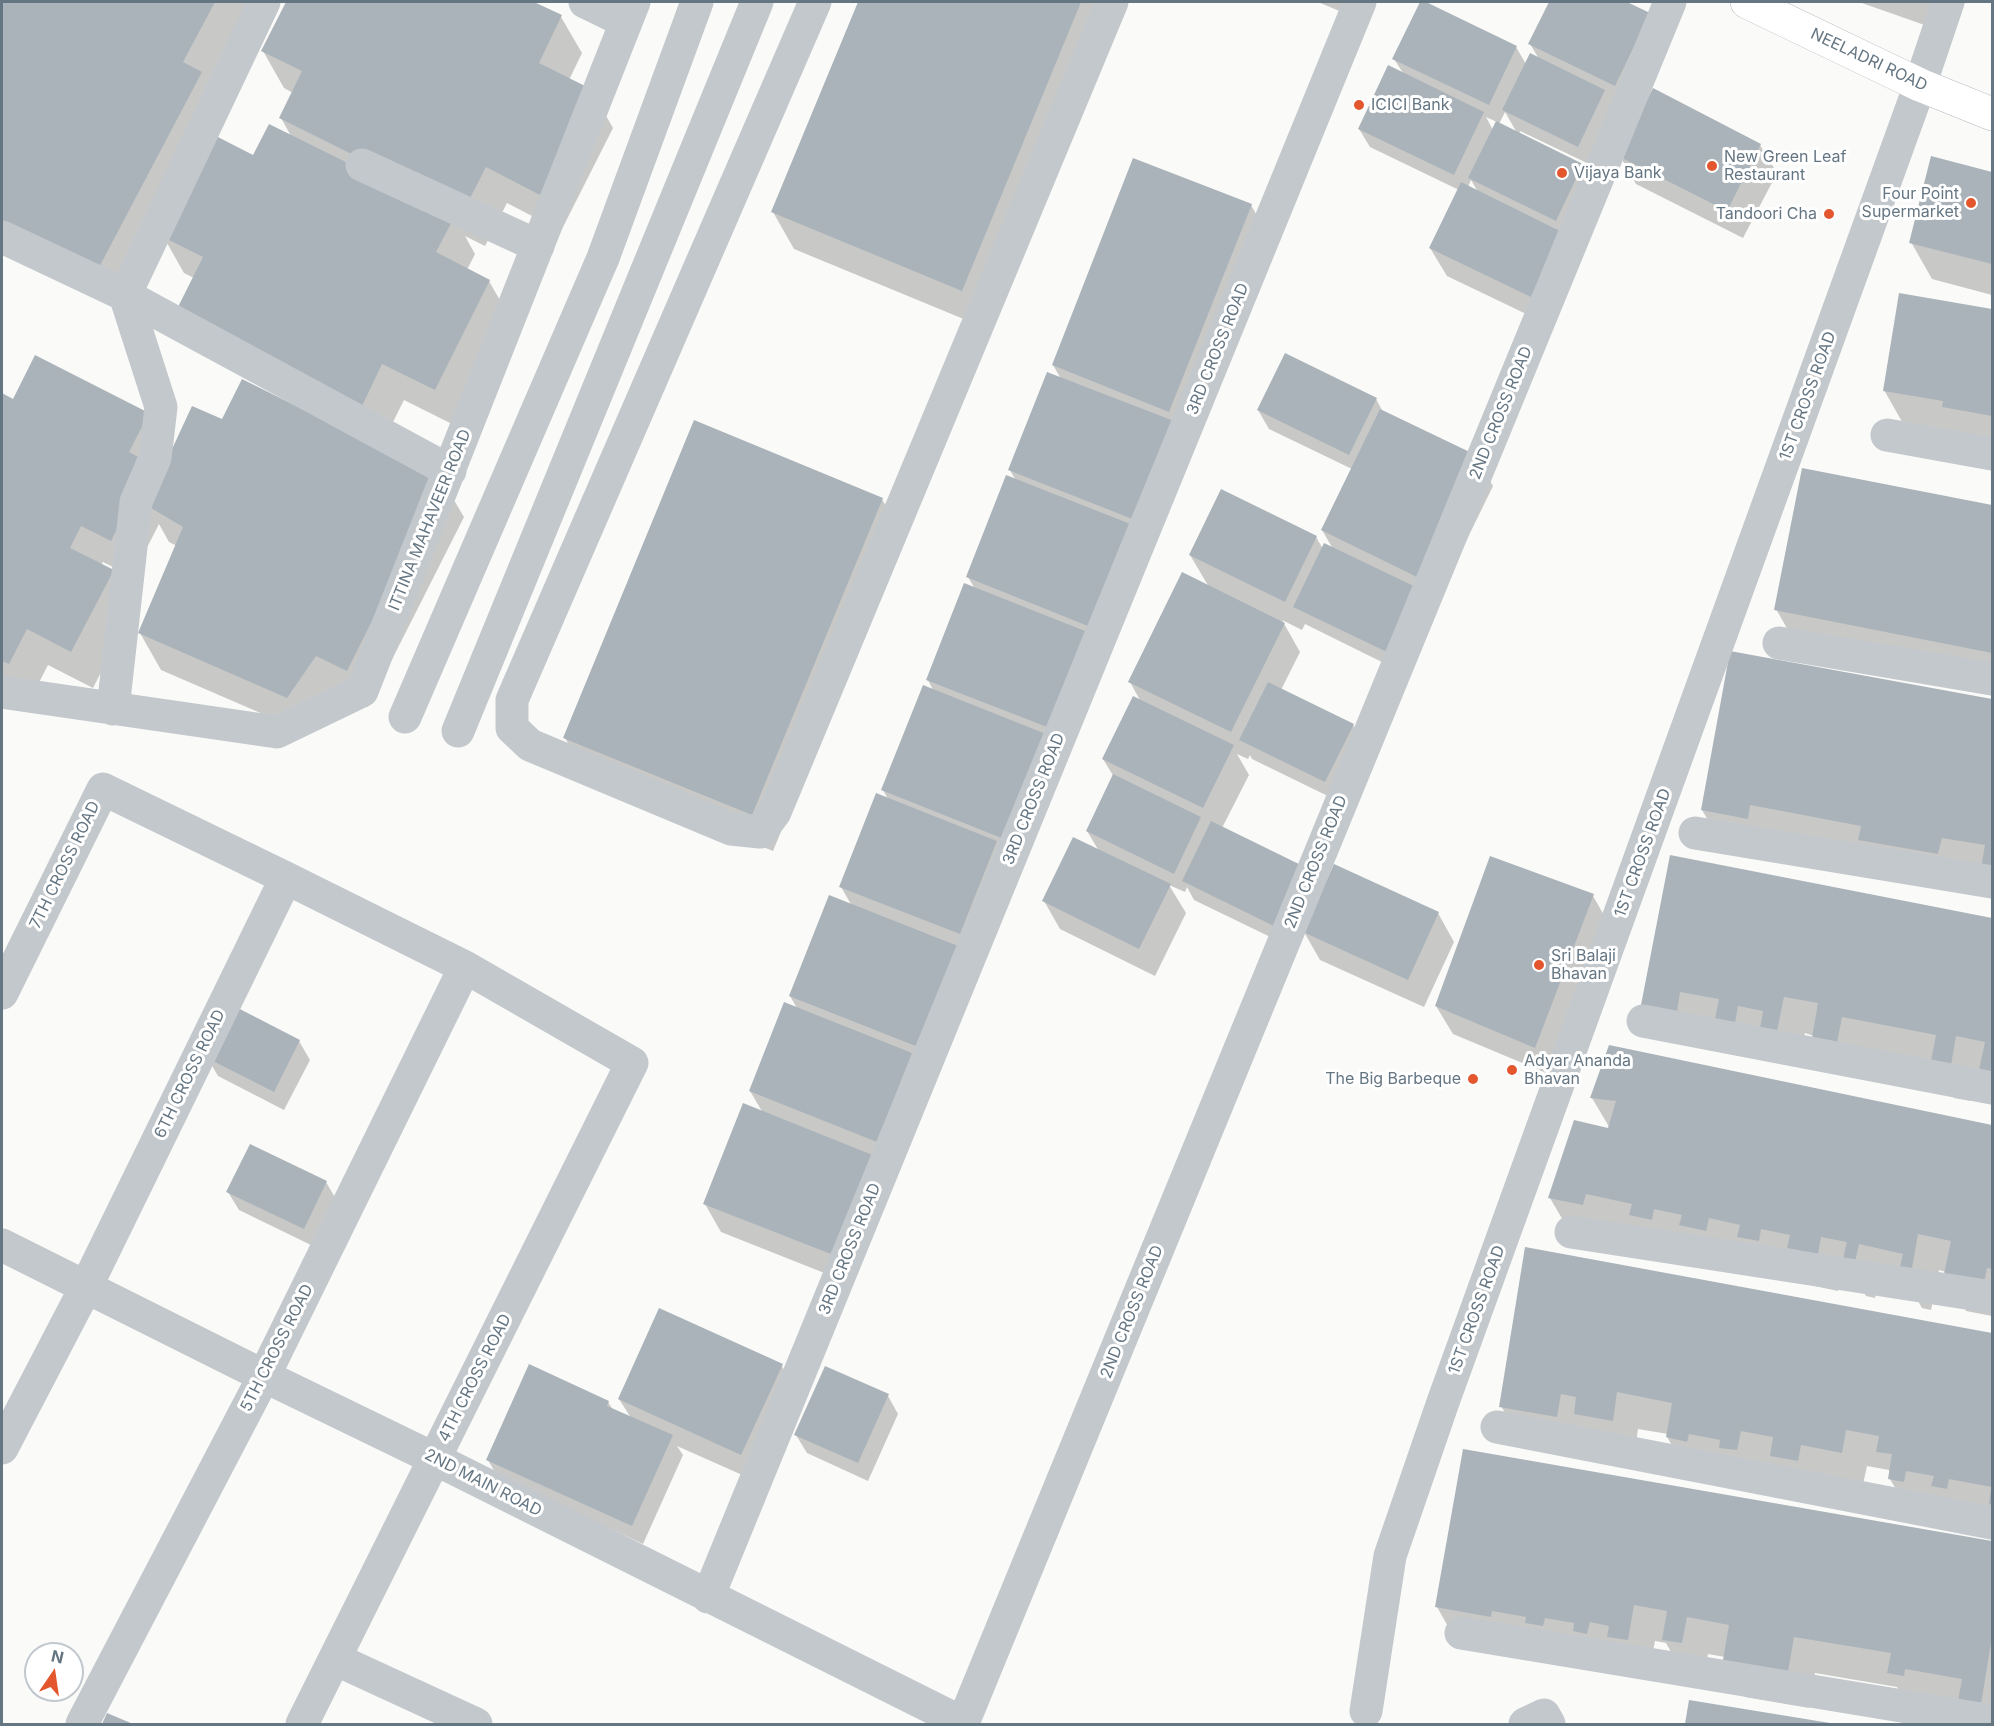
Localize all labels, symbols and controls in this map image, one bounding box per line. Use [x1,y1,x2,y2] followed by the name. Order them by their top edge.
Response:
[1808,25,1930,95] street label: NEELADRI ROAD
[1371,95,1449,115] place label: ICICI Bank
[1352,98,1366,112] marker: ICICI Bank
[1724,147,1846,185] place label: New Green Leaf Restaurant
[1705,159,1719,173] marker: New Green Leaf Restaurant
[1574,163,1662,183] place label: Vijaya Bank
[1555,166,1569,180] marker: Vijaya Bank
[1862,184,1959,222] place label: Four Point Supermarket
[1964,196,1978,210] marker: Four Point Supermarket
[1716,204,1817,224] place label: Tandoori Cha
[1822,207,1836,221] marker: Tandoori Cha
[1183,280,1253,418] street label: 3RD CROSS ROAD
[1776,329,1840,463] street label: 1ST CROSS ROAD
[1466,344,1536,482] street label: 2ND CROSS ROAD
[385,427,475,613] street label: ITTINA MAHAVEER ROAD
[999,730,1069,868] street label: 3RD CROSS ROAD
[1611,786,1675,920] street label: 1ST CROSS ROAD
[1281,793,1351,931] street label: 2ND CROSS ROAD
[26,798,104,932] street label: 7TH CROSS ROAD
[1551,946,1616,984] place label: Sri Balaji Bhavan
[1532,958,1546,972] marker: Sri Balaji Bhavan
[151,1007,229,1141] street label: 6TH CROSS ROAD
[1524,1051,1631,1089] place label: Adyar Ananda Bhavan
[1505,1063,1519,1077] marker: Adyar Ananda Bhavan
[1325,1069,1461,1089] place label: The Big Barbeque
[1466,1072,1480,1086] marker: The Big Barbeque
[815,1180,885,1318] street label: 3RD CROSS ROAD
[1097,1243,1167,1381] street label: 2ND CROSS ROAD
[1445,1243,1509,1377] street label: 1ST CROSS ROAD
[237,1281,317,1415] street label: 5TH CROSS ROAD
[434,1311,516,1445] street label: 4TH CROSS ROAD
[421,1445,545,1521] street label: 2ND MAIN ROAD
[24,1642,84,1702] north arrow
[49,1645,66,1668] text: N

